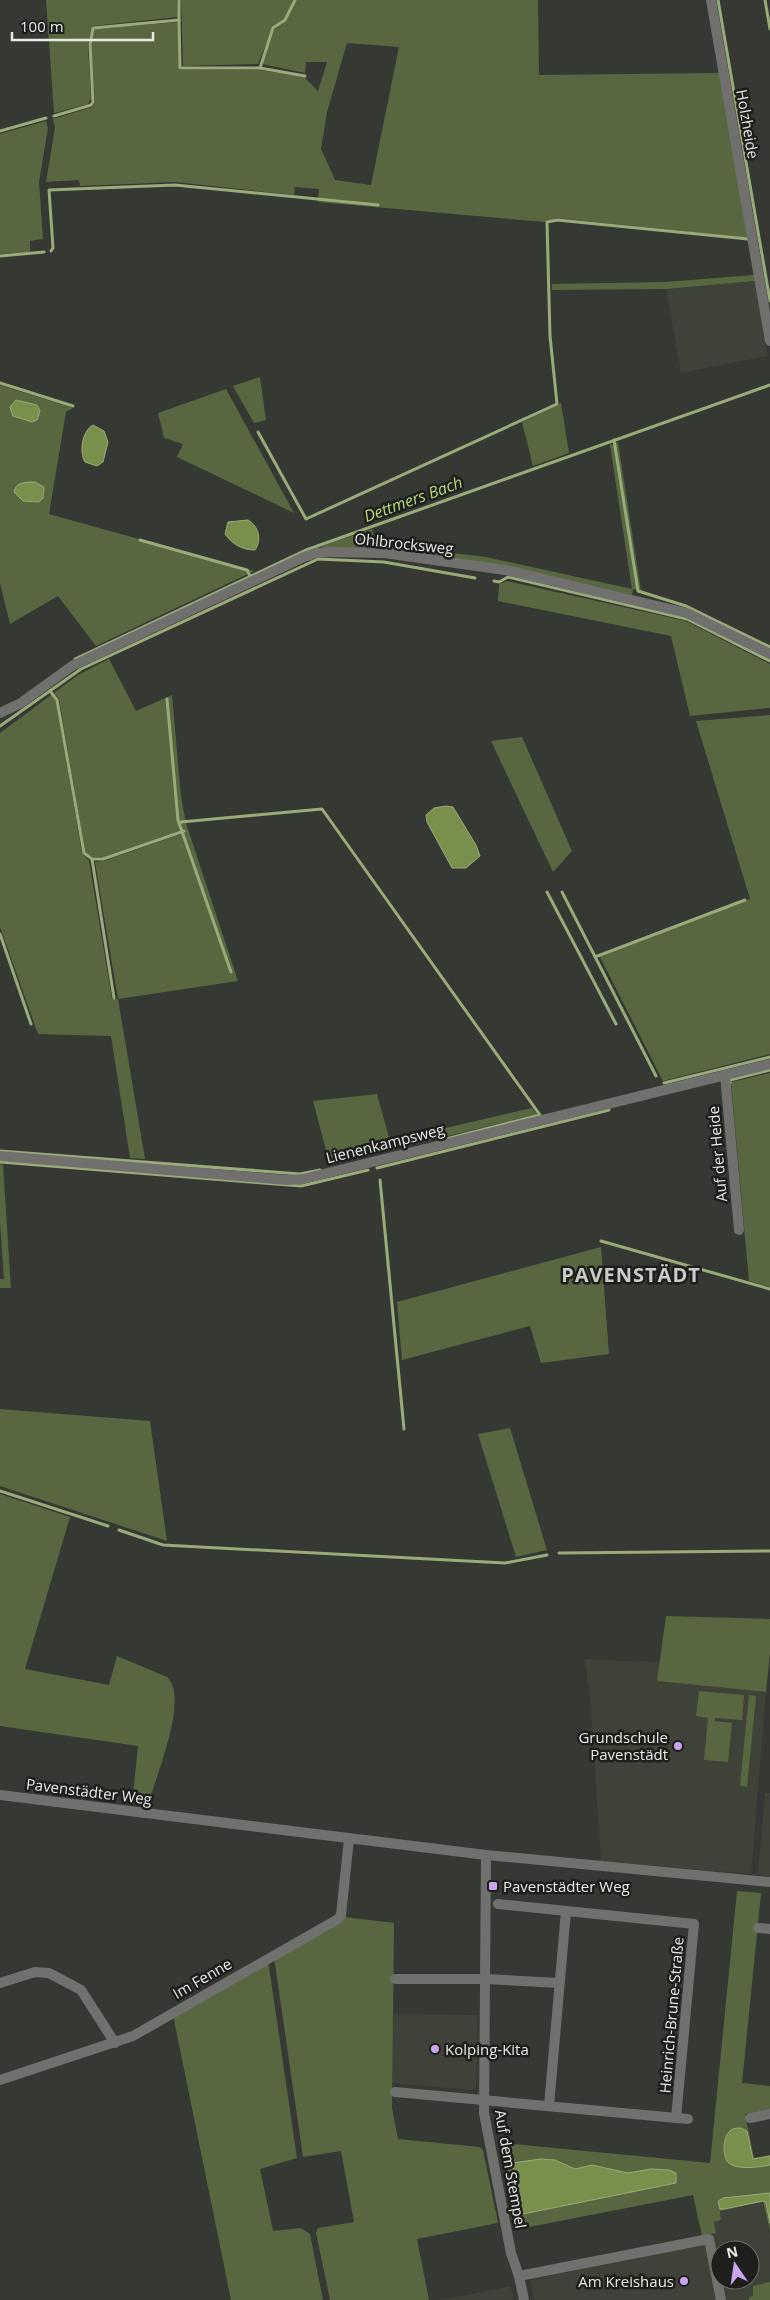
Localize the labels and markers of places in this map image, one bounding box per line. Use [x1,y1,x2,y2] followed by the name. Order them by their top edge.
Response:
[578,1727,668,1764] place label: Grundschule Pavenstädt
[672,1740,684,1752] marker: Grundschule Pavenstädt
[503,1876,630,1896] place label: Pavenstädter Weg
[487,1880,499,1892] marker: Pavenstädter Weg
[445,2039,529,2059] place label: Kolping-Kita
[429,2043,441,2055] marker: Kolping-Kita
[578,2271,674,2291] place label: Am Kreishaus
[678,2275,690,2287] marker: Am Kreishaus

